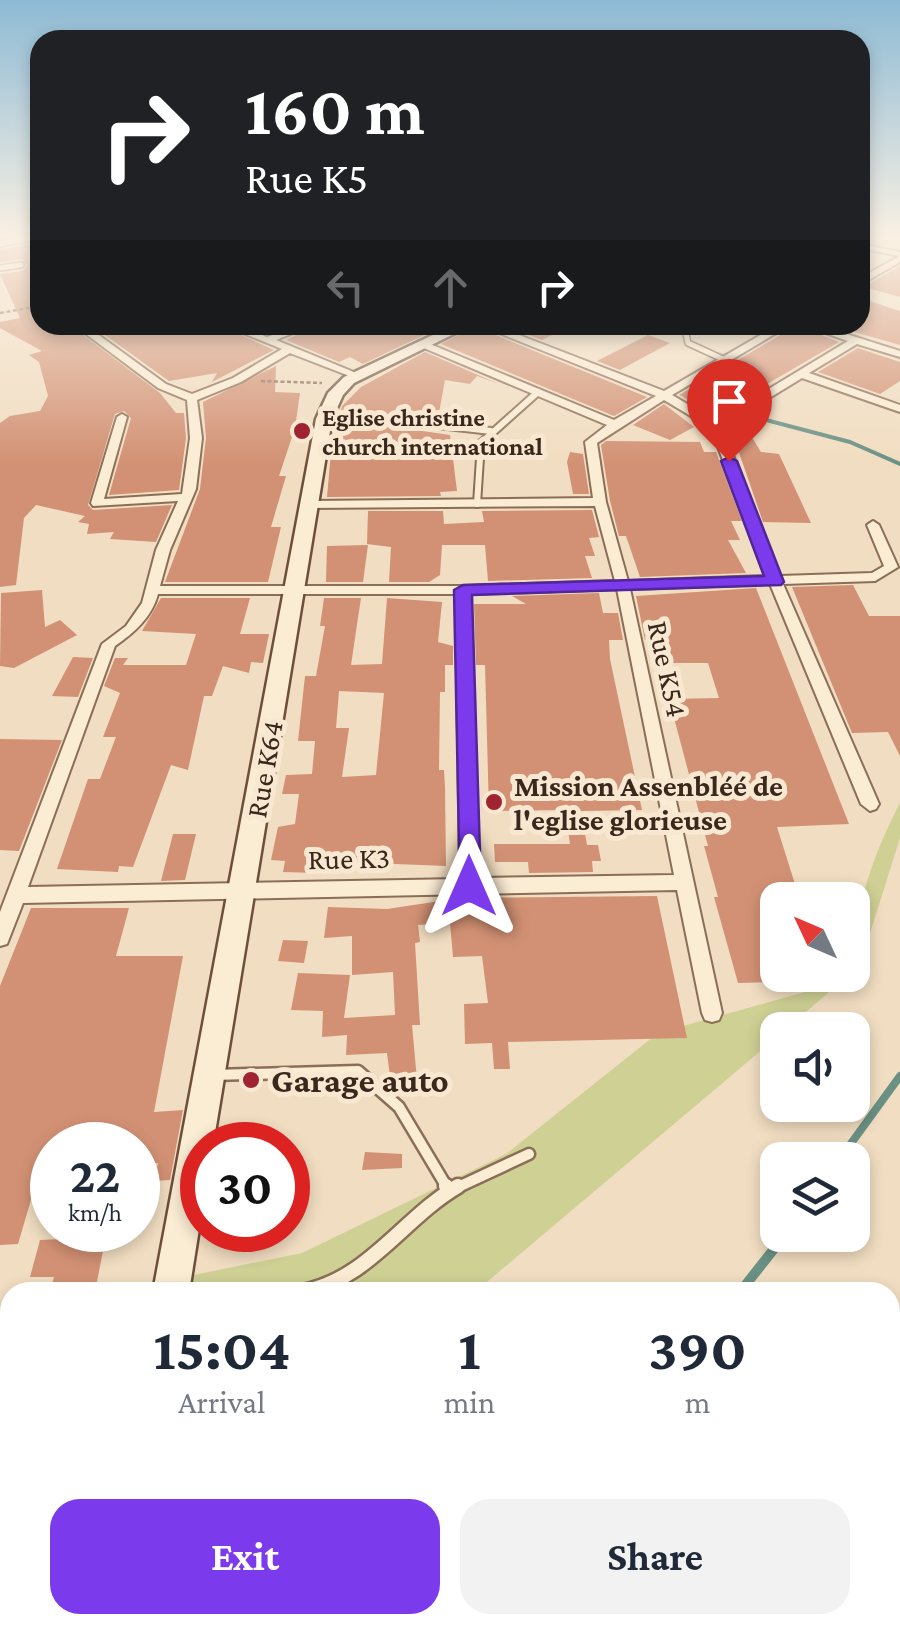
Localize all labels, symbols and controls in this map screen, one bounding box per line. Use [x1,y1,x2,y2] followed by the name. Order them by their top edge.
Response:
[80,70,210,200] icon: right
[245,71,425,149] text: 160 m
[245,153,368,203] text: Rue K5
[318,260,373,315] icon: left
[423,260,478,315] icon: ahead
[528,260,583,315] icon: right
[687,359,772,462] pin
[702,374,757,429] icon: arrive
[322,404,543,460] place label: Eglise christine church international
[291,420,313,442] marker: Eglise christine church international
[642,618,694,720] street label: Rue K54
[239,718,289,820] street label: Rue K64
[514,769,783,836] place label: Mission Assenbléé de l'eglise glorieuse
[483,791,505,813] marker: Mission Assenbléé de l'eglise glorieuse
[417,834,521,938] position arrow
[308,841,390,875] street label: Rue K3
[760,882,870,992] north arrow
[760,882,870,1252] map controls
[760,1012,870,1122] button: sound
[271,1061,449,1100] place label: Garage auto
[240,1069,262,1091] marker: Garage auto
[180,1122,310,1252] speed limit sign: 30
[760,1142,870,1252] button: layers
[70,1147,120,1203] text: 22
[68,1199,122,1226] text: km/h
[153,1315,291,1382] text: 15:04
[458,1315,481,1382] text: 1
[648,1315,747,1382] text: 390
[178,1384,265,1420] text: Arrival
[444,1384,495,1420] text: min
[685,1384,710,1420] text: m
[50,1499,440,1614] button: Exit
[460,1499,850,1614] button: Share

